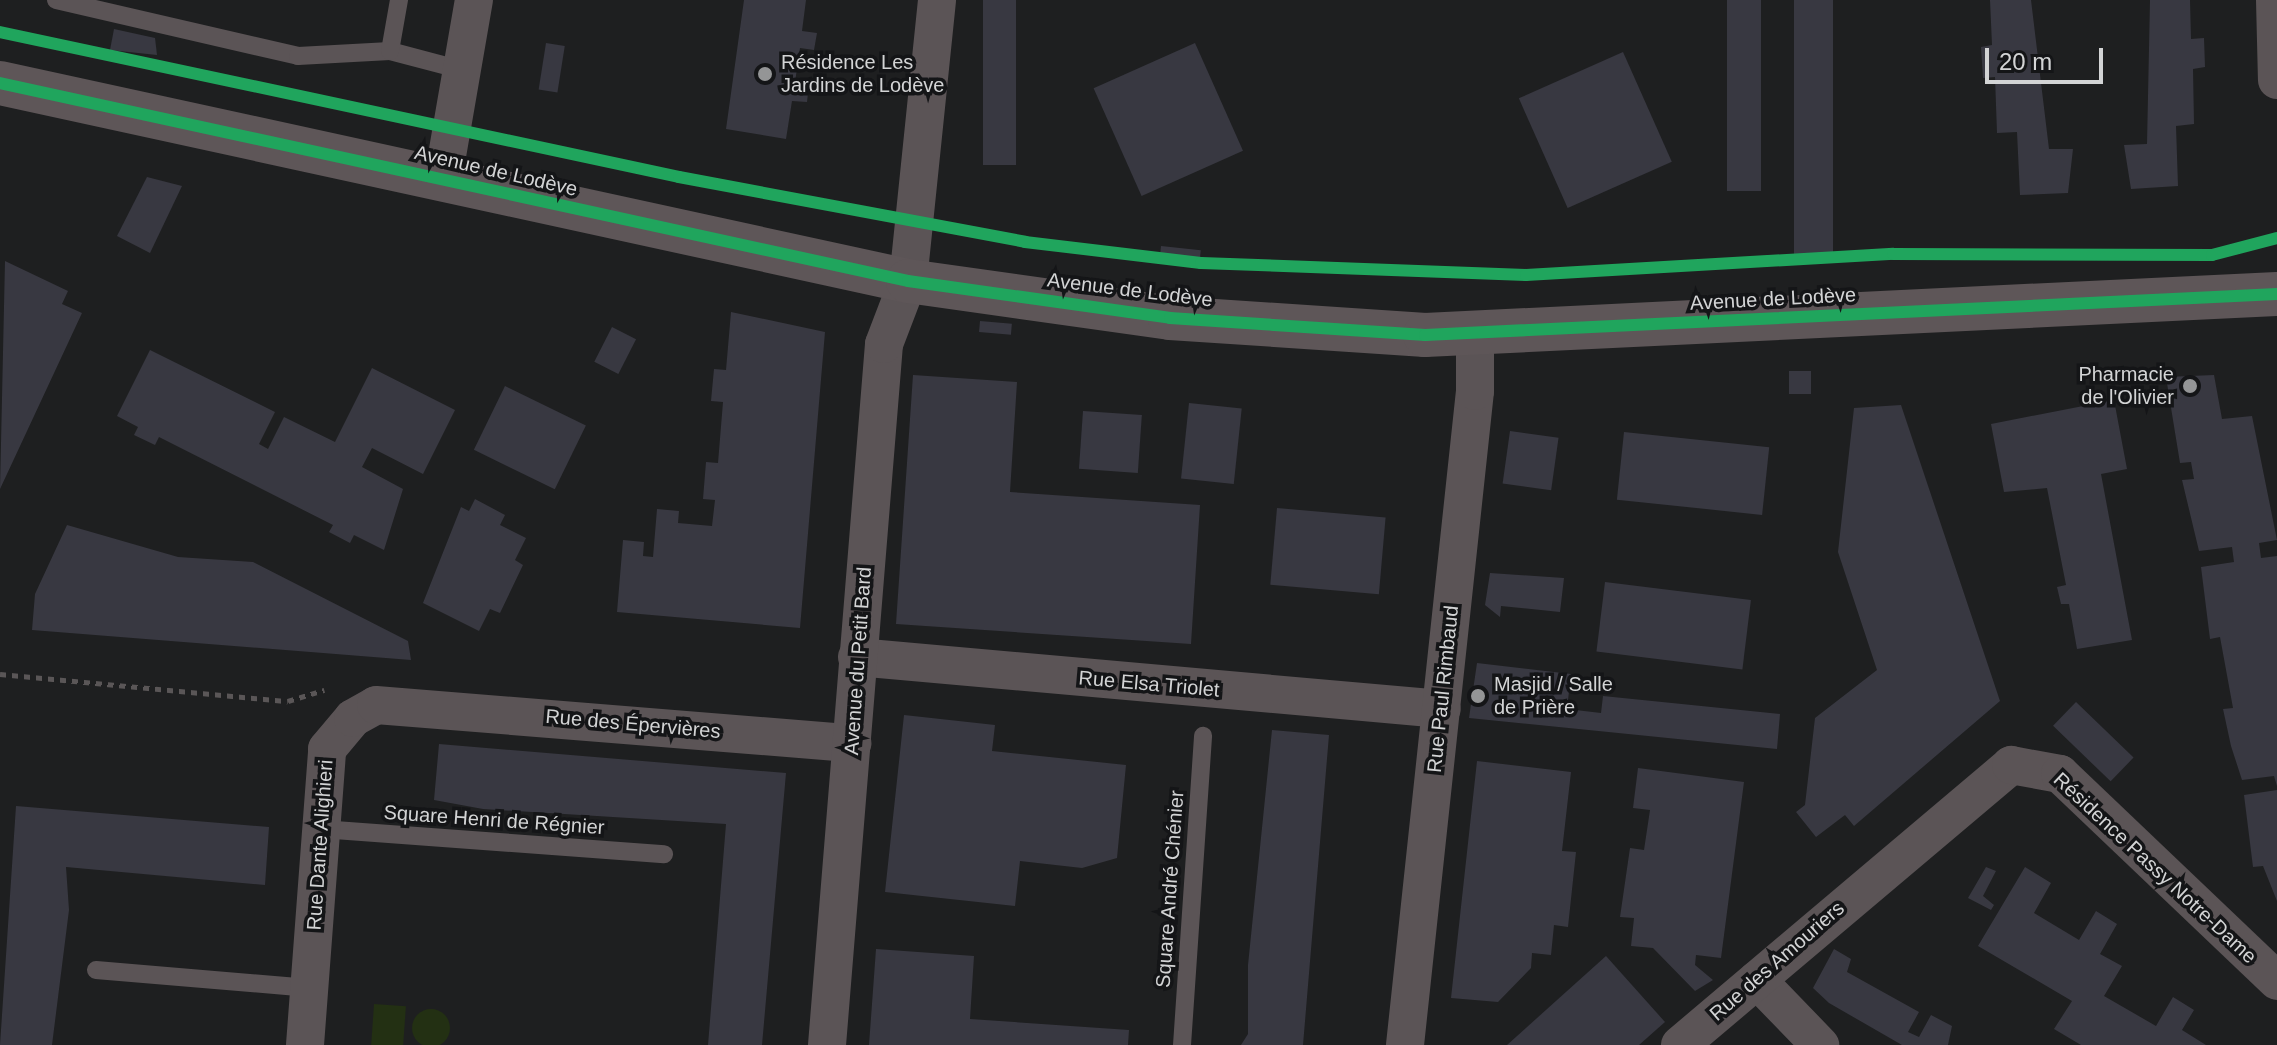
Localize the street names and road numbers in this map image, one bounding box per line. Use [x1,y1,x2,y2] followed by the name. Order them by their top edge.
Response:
[412,141,580,201] street label: Avenue de Lodève
[1046,268,1214,312] street label: Avenue de Lodève
[1689,283,1857,315] street label: Avenue de Lodève
[839,566,877,756] street label: Avenue du Petit Bard
[1422,604,1464,774] street label: Rue Paul Rimbaud
[1077,666,1221,702] street label: Rue Elsa Triolet
[544,704,722,744] street label: Rue des Épervières
[302,758,338,932] street label: Rue Dante Alighieri
[2048,767,2262,969] street label: Résidence Passy Notre-Dame
[1151,789,1189,989] street label: Square André Chénier
[383,800,605,840] street label: Square Henri de Régnier
[1705,896,1849,1026] street label: Rue des Amouriers

